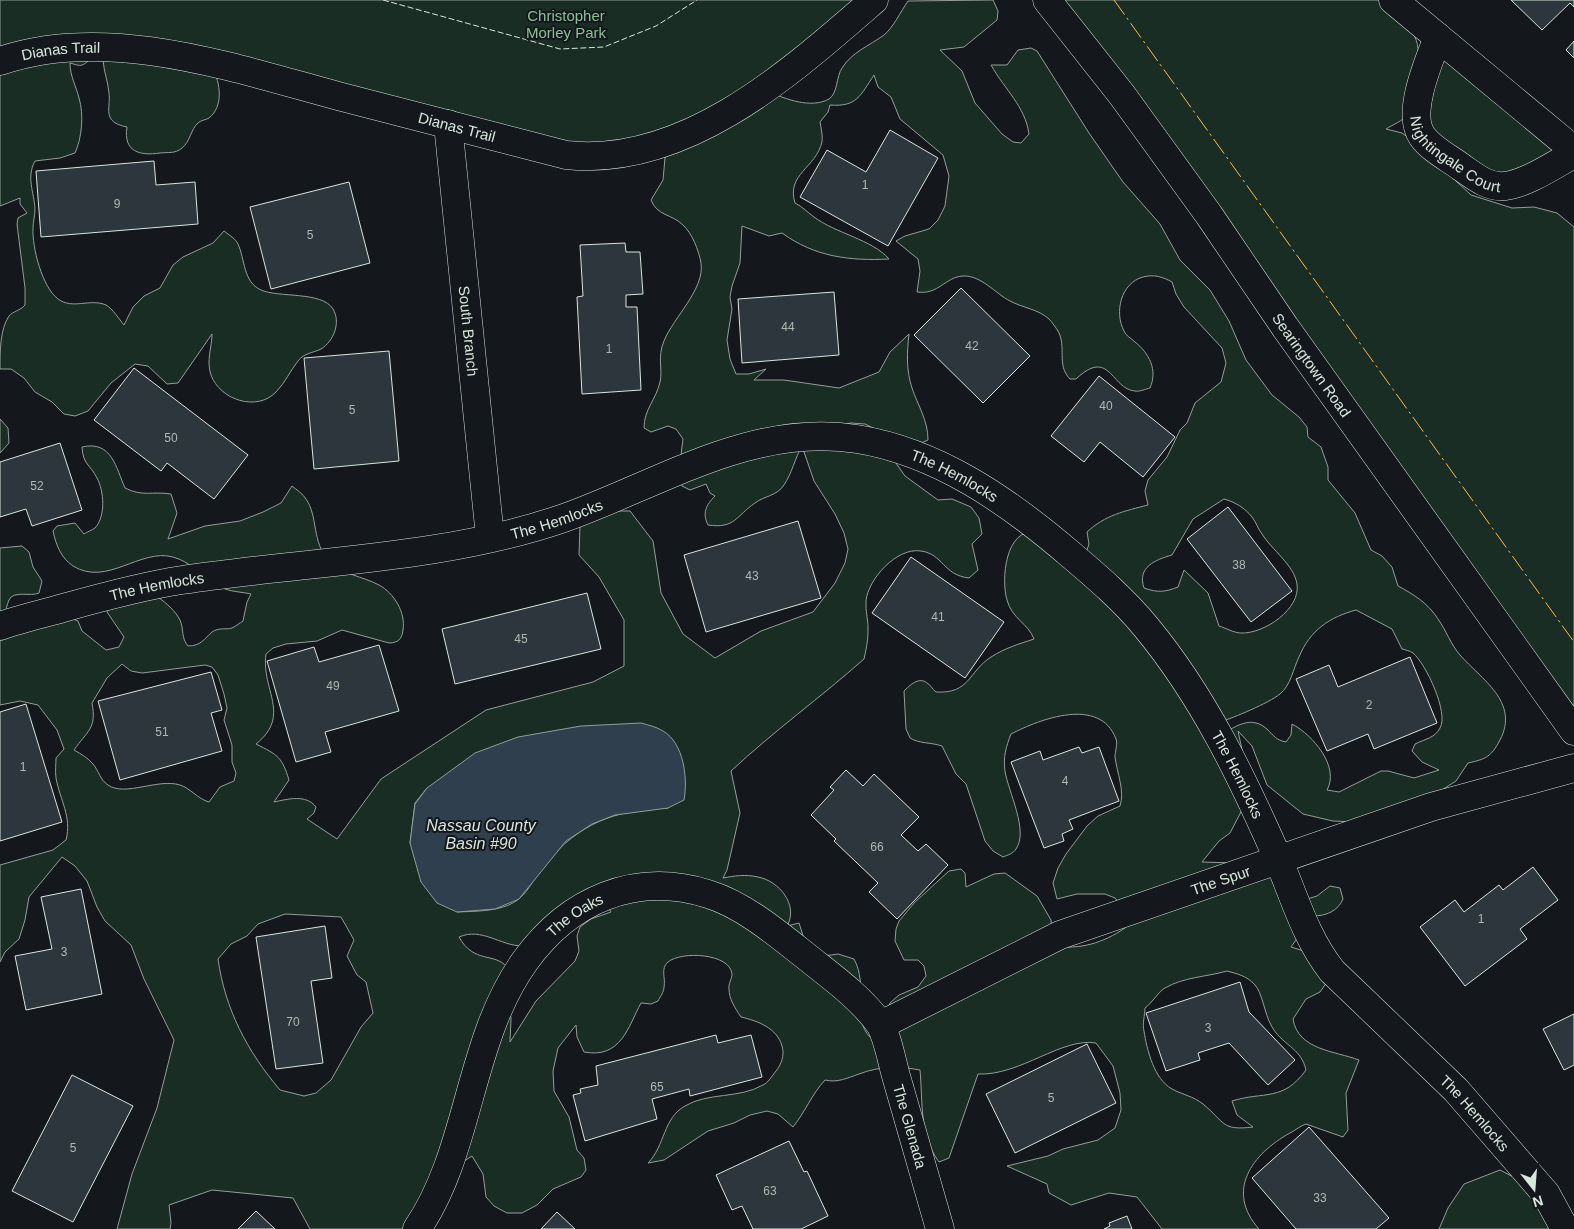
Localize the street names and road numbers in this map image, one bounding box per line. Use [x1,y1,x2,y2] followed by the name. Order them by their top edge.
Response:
[20,38,100,63] street label: Dianas Trail
[417,108,498,145] street label: Dianas Trail
[1408,115,1502,195] street label: Nightingale Court
[456,285,482,377] street label: South Branch
[1269,310,1355,420] street label: Searingtown Road
[909,446,1001,505] street label: The Hemlocks
[509,495,605,542] street label: The Hemlocks
[108,568,205,603] street label: The Hemlocks
[1209,727,1267,821] street label: The Hemlocks
[1188,862,1252,898] street label: The Spur
[543,890,605,940] street label: The Oaks
[1437,1071,1513,1154] street label: The Hemlocks
[890,1082,931,1171] street label: The Glenada

